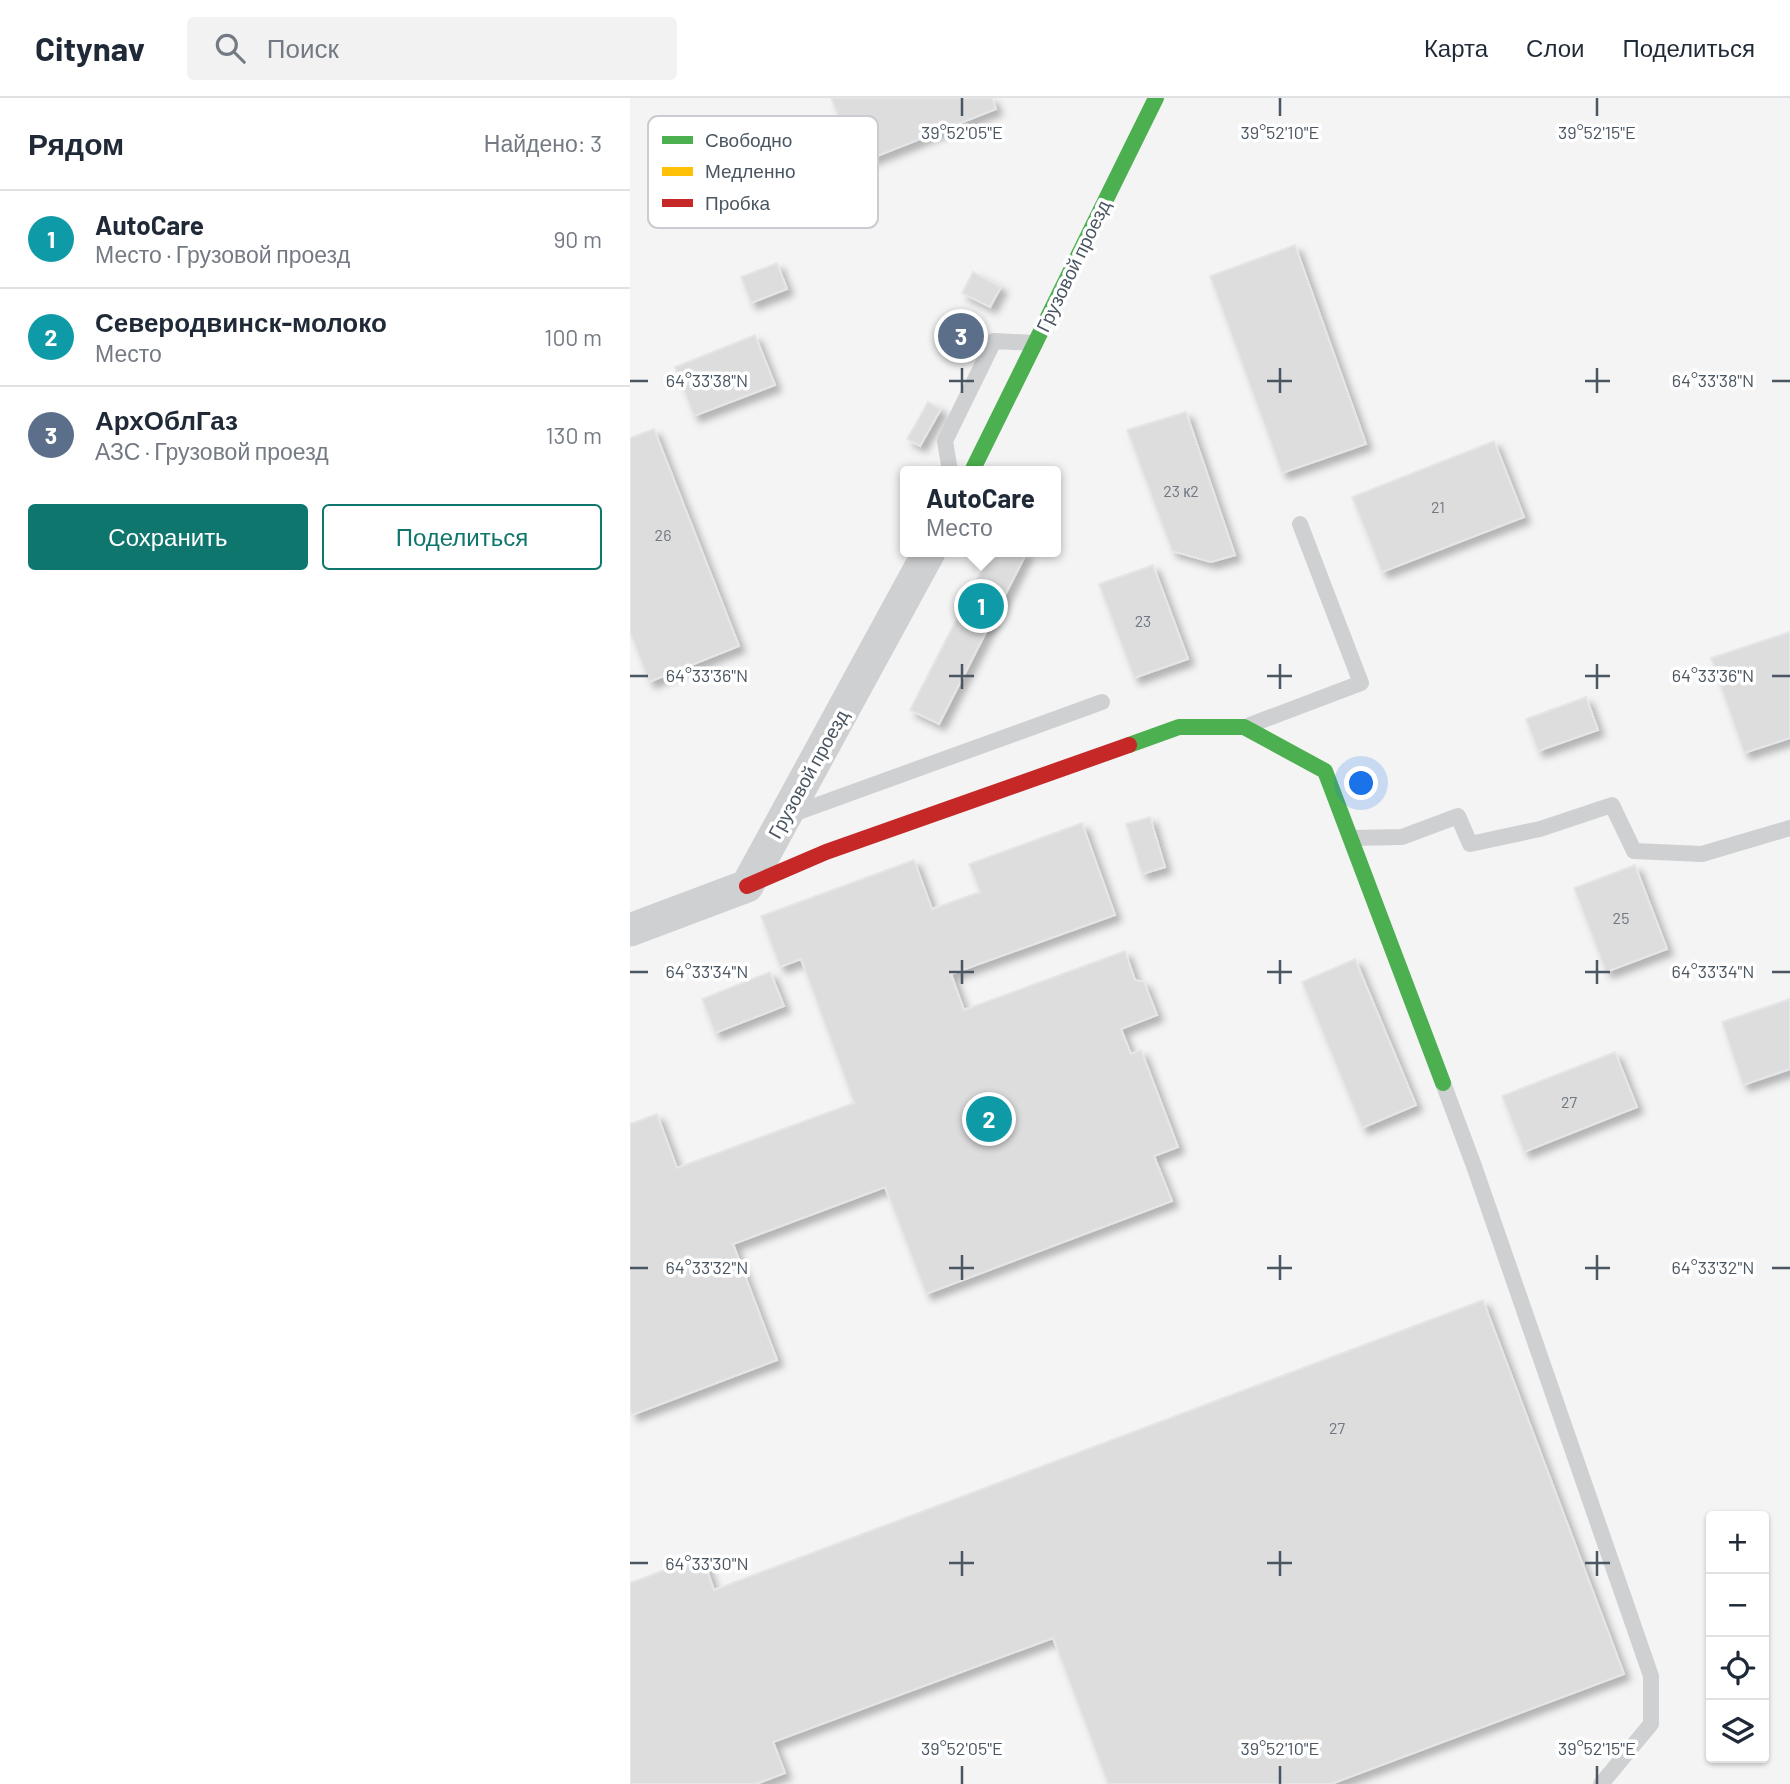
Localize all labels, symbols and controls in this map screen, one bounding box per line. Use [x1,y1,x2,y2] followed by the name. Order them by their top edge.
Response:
[187,17,677,80] search box
[35,28,145,68] text: Citynav
[211,29,249,67] icon: search
[267,32,339,63] text: Поиск
[1424,33,1488,62] text: Карта
[1526,33,1584,62] text: Слои
[1622,33,1755,62] text: Поделиться
[648,116,878,228] legend
[921,121,1003,143] text: 39°52'05"E
[1241,121,1319,143] text: 39°52'10"E
[1558,121,1636,143] text: 39°52'15"E
[28,125,124,161] text: Рядом
[705,128,792,151] text: Свободно
[484,129,602,157] text: Найдено: 3
[705,159,795,182] text: Медленно
[705,191,770,214] text: Пробка
[1031,196,1114,336] street label: Грузовой проезд
[95,209,204,240] text: AutoCare
[47,225,55,253] text: 1
[553,225,602,253] text: 90 m
[95,240,350,268] text: Место · Грузовой проезд
[95,306,387,337] text: Северодвинск-молоко
[938,310,984,362] pin: 3
[45,323,57,351] text: 2
[544,323,602,351] text: 100 m
[95,339,162,367] text: Место
[666,369,748,391] text: 64°33'38"N
[1672,369,1754,391] text: 64°33'38"N
[95,404,238,435] text: АрхОблГаз
[45,421,57,449] text: 3
[545,421,602,449] text: 130 m
[95,437,329,465] text: АЗС · Грузовой проезд
[900,466,1061,557] popup
[1163,481,1199,500] house number: 23 к2
[926,482,1035,513] text: AutoCare
[1431,497,1445,516] house number: 21
[28,504,308,570] button: Сохранить
[322,504,602,570] button: Поделиться
[926,513,993,541] text: Место
[655,525,671,544] house number: 26
[958,580,1004,632] pin: 1
[1135,611,1151,630] house number: 23
[666,664,748,686] text: 64°33'36"N
[1672,664,1754,686] text: 64°33'36"N
[763,705,853,842] street label: Грузовой проезд
[1344,766,1378,800] your location
[1613,908,1629,927] house number: 25
[666,960,748,982] text: 64°33'34"N
[1672,960,1754,982] text: 64°33'34"N
[1561,1092,1577,1111] house number: 27
[966,1093,1012,1145] pin: 2
[666,1256,748,1278] text: 64°33'32"N
[1672,1256,1754,1278] text: 64°33'32"N
[1329,1418,1345,1437] house number: 27
[1706,1511,1769,1763] map controls
[1706,1511,1769,1574] button: +
[665,1552,749,1574] text: 64°33'30"N
[1706,1574,1769,1637] button: −
[1706,1637,1769,1700] button: locate
[1706,1700,1769,1763] button: layers
[921,1737,1003,1759] text: 39°52'05"E
[1241,1737,1319,1759] text: 39°52'10"E
[1558,1737,1636,1759] text: 39°52'15"E

